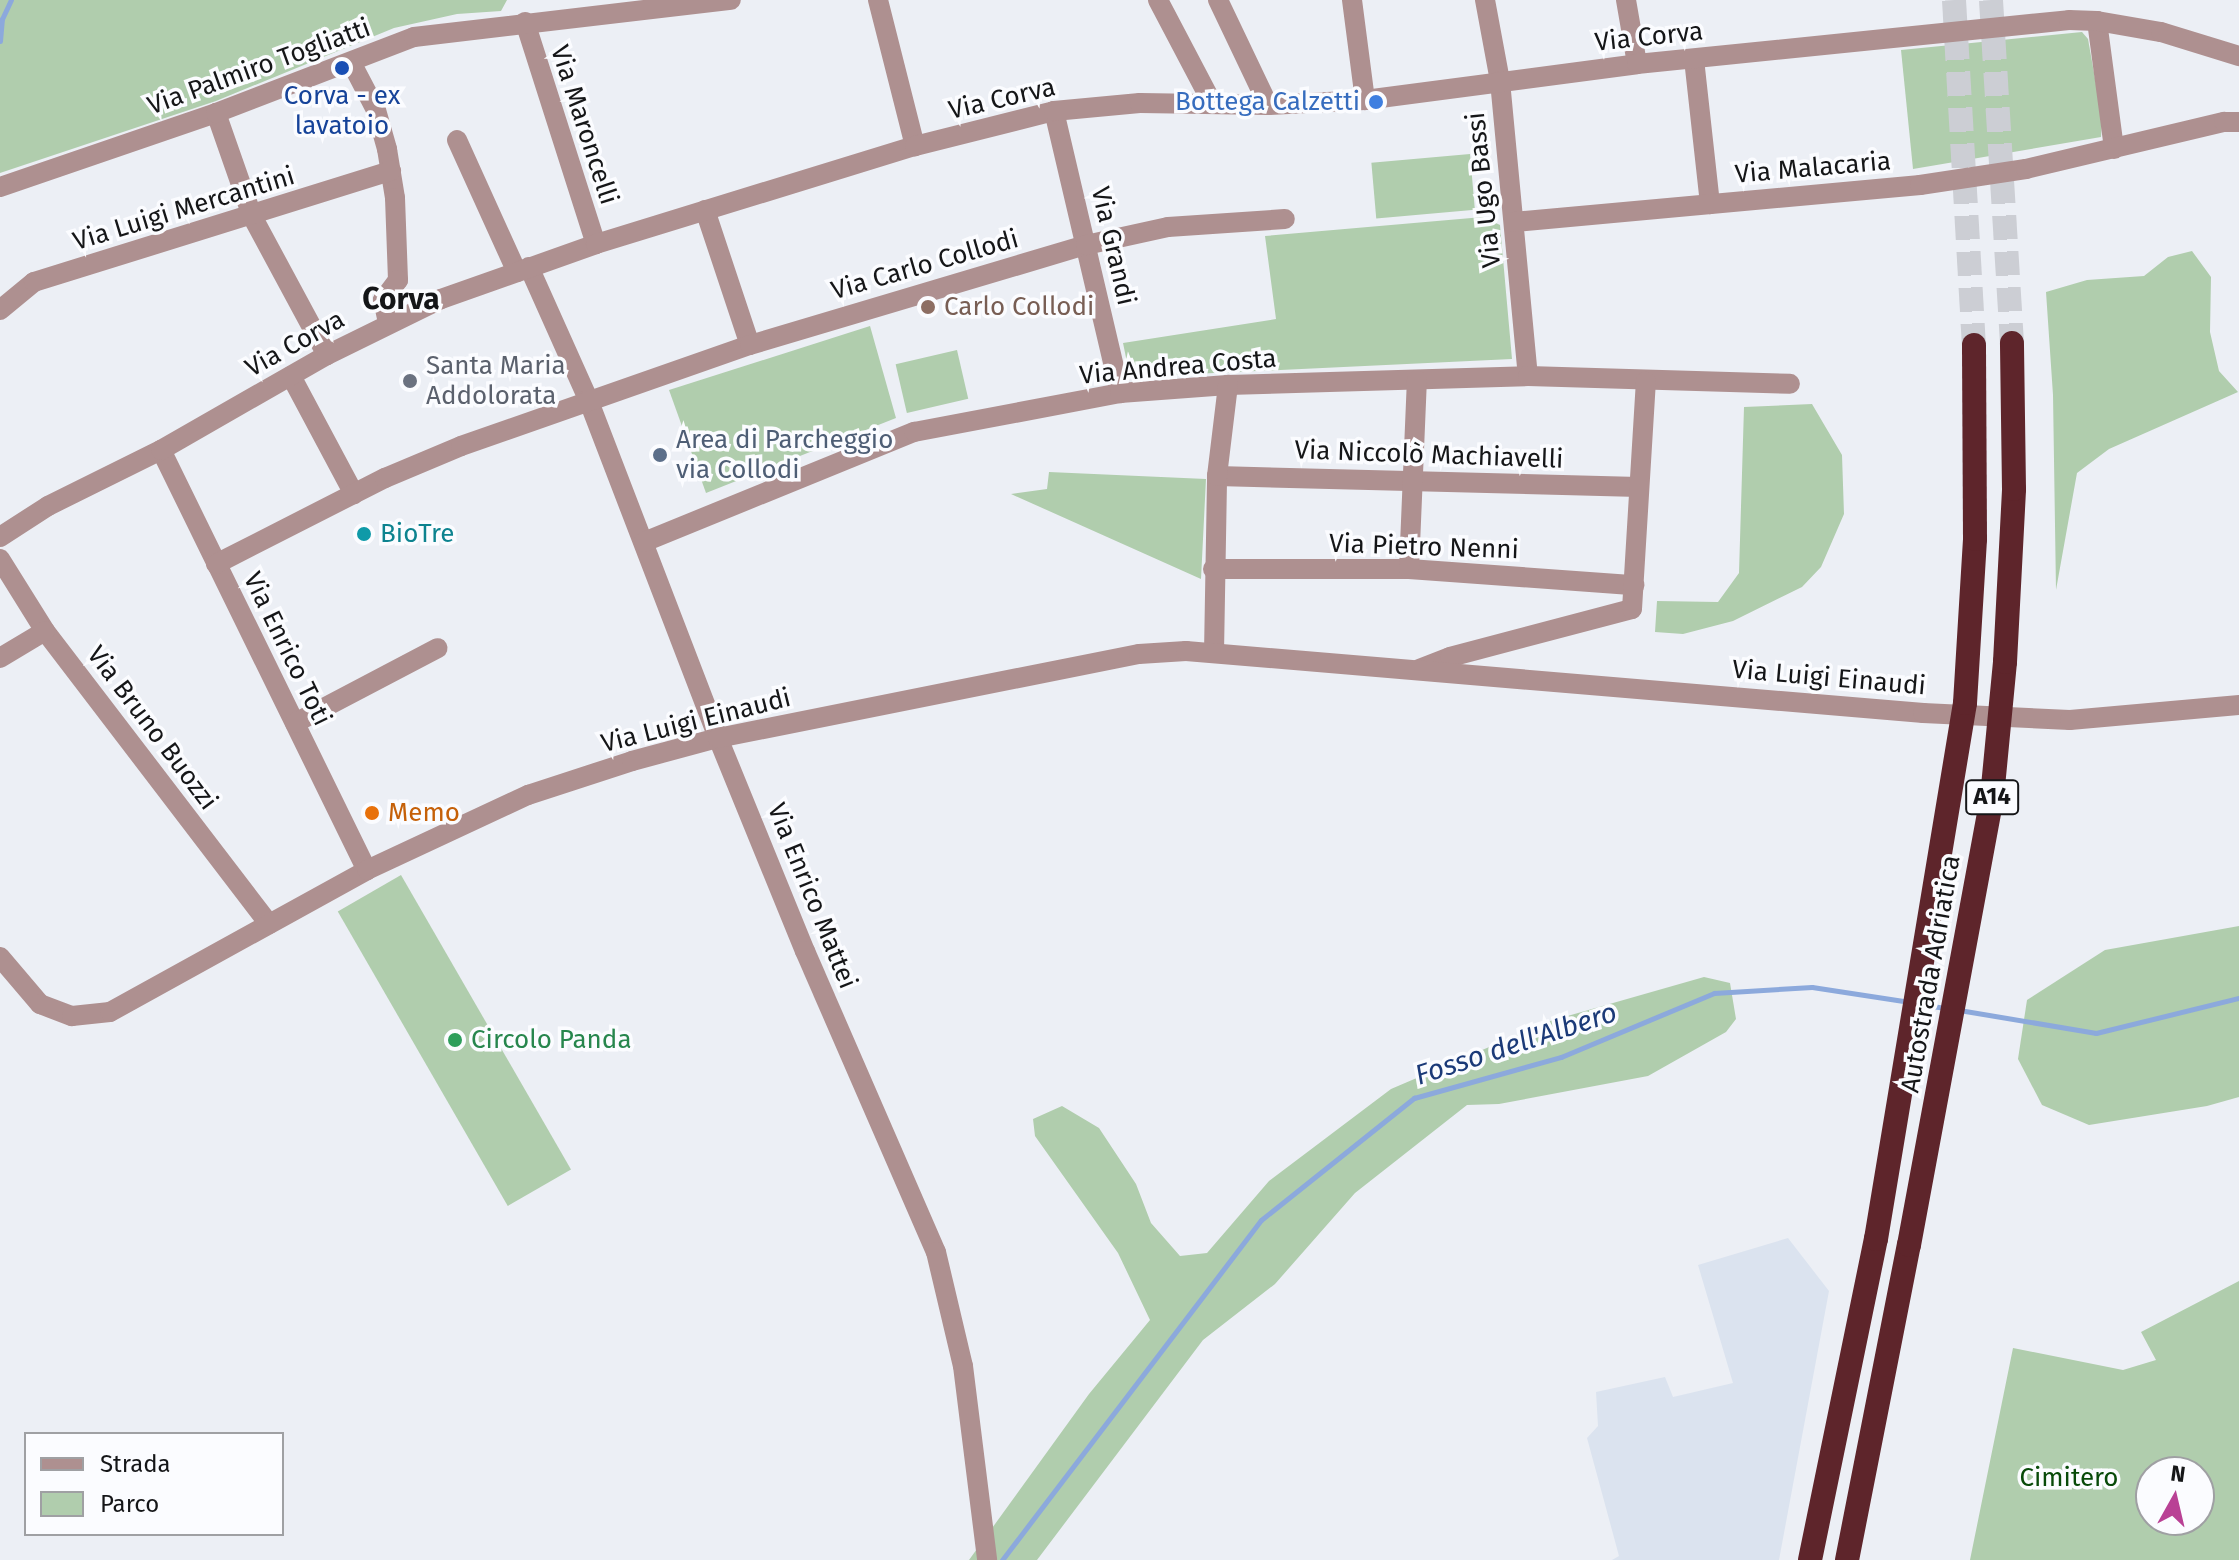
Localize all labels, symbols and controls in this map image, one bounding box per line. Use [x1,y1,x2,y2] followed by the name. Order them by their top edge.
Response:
[143,12,375,122] street label: Via Palmiro Togliatti
[1593,16,1705,58] street label: Via Corva
[544,41,624,209] street label: Via Maroncelli
[333,59,351,77] marker: Corva - ex lavatoio
[946,72,1058,126] street label: Via Corva
[284,80,400,142] place label: Corva - ex lavatoio
[1175,86,1360,118] place label: Bottega Calzetti
[1367,93,1385,111] marker: Bottega Calzetti
[1460,111,1508,269] street label: Via Ugo Bassi
[1734,146,1892,190] street label: Via Malacaria
[69,160,299,258] street label: Via Luigi Mercantini
[1084,184,1142,308] street label: Via Grandi
[828,223,1022,307] street label: Via Carlo Collodi
[362,281,440,317] district label: Corva
[944,291,1094,323] place label: Carlo Collodi
[919,298,937,316] marker: Carlo Collodi
[240,304,350,384] street label: Via Corva
[1078,343,1278,391] street label: Via Andrea Costa
[426,350,566,412] place label: Santa Maria Addolorata
[401,372,419,390] marker: Santa Maria Addolorata
[676,424,893,486] place label: Area di Parcheggio via Collodi
[1294,435,1564,475] street label: Via Niccolò Machiavelli
[651,446,669,464] marker: Area di Parcheggio via Collodi
[380,518,454,550] place label: BioTre
[355,525,373,543] marker: BioTre
[1329,528,1519,566] street label: Via Pietro Nenni
[236,567,338,731] street label: Via Enrico Toti
[80,640,224,816] street label: Via Bruno Buozzi
[1731,654,1927,702] street label: Via Luigi Einaudi
[598,682,794,760] street label: Via Luigi Einaudi
[1964,777,2020,817] road number: A14
[388,797,460,829] place label: Memo
[761,799,863,993] street label: Via Enrico Mattei
[363,804,381,822] marker: Memo
[1895,853,1967,1095] street label: Autostrada Adriatica
[1411,996,1621,1092] water label: Fosso dell'Albero
[471,1024,632,1056] place label: Circolo Panda
[446,1031,464,1049] marker: Circolo Panda
[24,1432,284,1536] legend
[100,1450,171,1478] text: Strada
[2135,1456,2215,1536] north arrow
[2169,1459,2187,1488] text: N
[2019,1462,2119,1494] park label: Cimitero
[100,1490,159,1518] text: Parco

